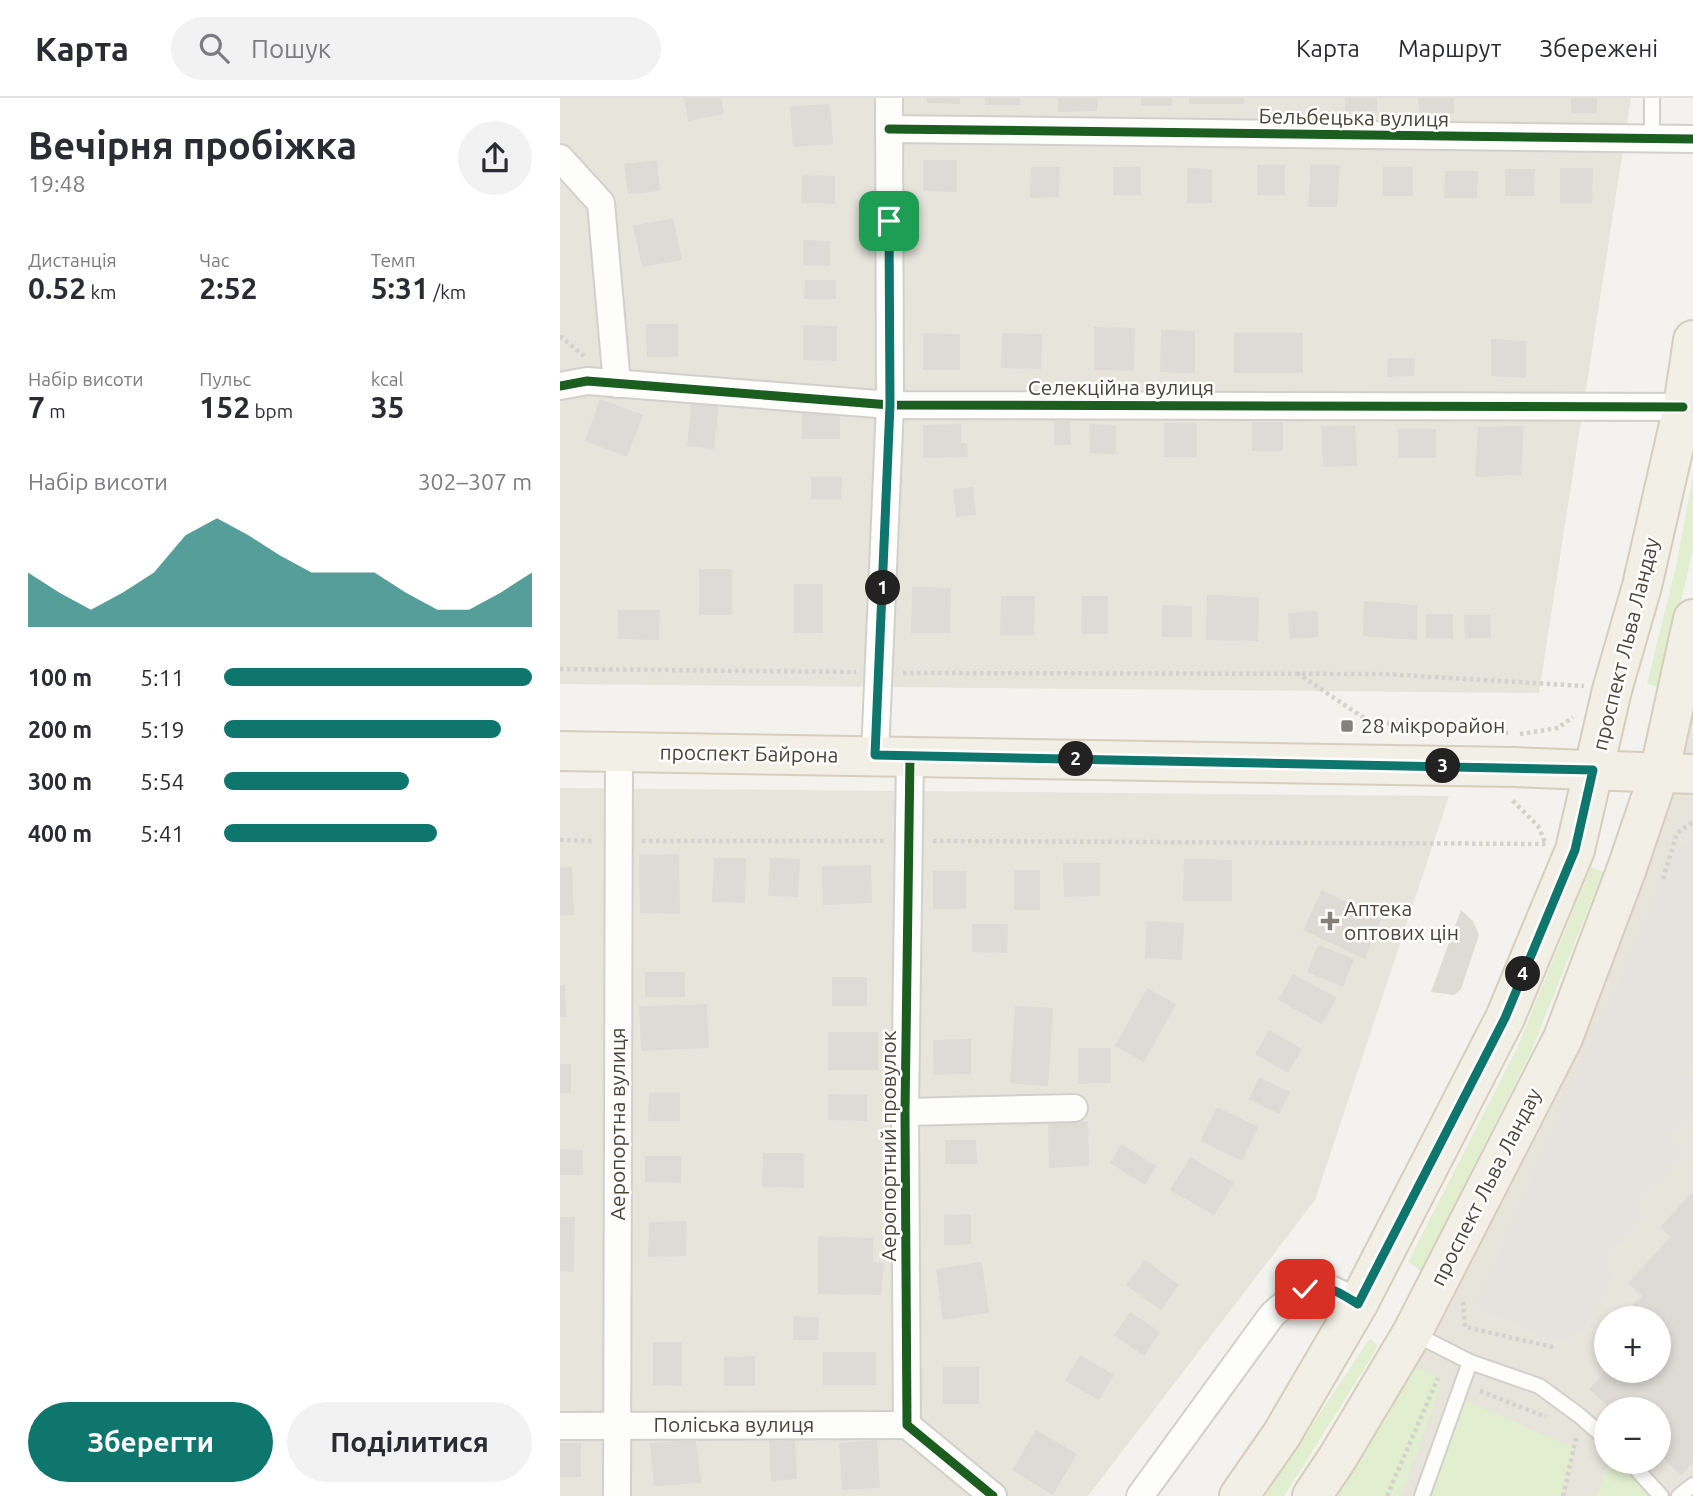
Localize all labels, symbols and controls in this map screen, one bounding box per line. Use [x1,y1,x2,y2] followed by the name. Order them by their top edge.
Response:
[171,17,661,80] search box
[195,29,233,67] icon: search
[35,30,129,67] text: Карта
[251,34,331,63] text: Пошук
[1296,35,1360,62] text: Карта
[1398,35,1501,62] text: Маршрут
[1539,35,1658,62] text: Збережені
[1259,103,1450,131] street label: Бельбецька вулиця
[458,121,532,195] button: share
[28,124,357,166] text: Вечірня пробіжка
[28,171,86,196] text: 19:48
[859,191,919,251] pin
[870,202,908,240] icon: arrive
[28,249,117,271] text: Дистанція
[199,249,230,271] text: Час
[371,249,416,271] text: Темп
[28,271,86,305] text: 0.52
[199,271,257,305] text: 2:52
[371,271,429,305] text: 5:31
[86,281,116,303] text: km
[429,281,466,303] text: /km
[28,368,144,390] text: Набір висоти
[199,368,251,390] text: Пульс
[371,368,403,390] text: kcal
[1028,375,1214,399] street label: Селекційна вулиця
[28,390,45,424] text: 7
[199,390,250,424] text: 152
[371,390,405,424] text: 35
[45,400,66,422] text: m
[250,400,293,422] text: bpm
[28,469,168,494] text: Набір висоти
[418,469,532,494] text: 302–307 m
[1587,535,1663,753] street label: проспект Льва Ландау
[866,570,900,606] pin: 1
[877,576,888,598] text: 1
[28,665,92,690] text: 100 m
[140,665,185,690] text: 5:11
[1361,713,1505,737] place label: 28 мікрорайон
[28,717,92,742] text: 200 m
[140,717,185,742] text: 5:19
[1339,718,1355,734] marker: 28 мікрорайон
[659,739,839,767] street label: проспект Байрона
[1058,742,1094,776] pin: 2
[1070,747,1081,769] text: 2
[1426,748,1460,784] pin: 3
[1437,754,1448,776] text: 3
[28,769,92,794] text: 300 m
[140,769,185,794] text: 5:54
[28,821,92,846] text: 400 m
[140,821,185,846] text: 5:41
[1344,896,1459,944] place label: Аптека оптових цін
[1322,913,1338,929] marker: Аптека оптових цін
[1506,956,1541,992] pin: 4
[1517,962,1528,984] text: 4
[605,1027,629,1221] street label: Аеропортна вулиця
[876,1030,900,1262] street label: Аеропортний провулок
[1425,1084,1545,1289] street label: проспект Льва Ландау
[1275,1259,1335,1319] pin
[1286,1270,1324,1308] icon: check
[1594,1306,1671,1474] map controls
[1594,1306,1671,1383] button: +
[1594,1397,1671,1474] button: −
[28,1402,273,1482] button: Зберегти
[287,1402,532,1482] button: Поділитися
[654,1412,814,1436] street label: Поліська вулиця

